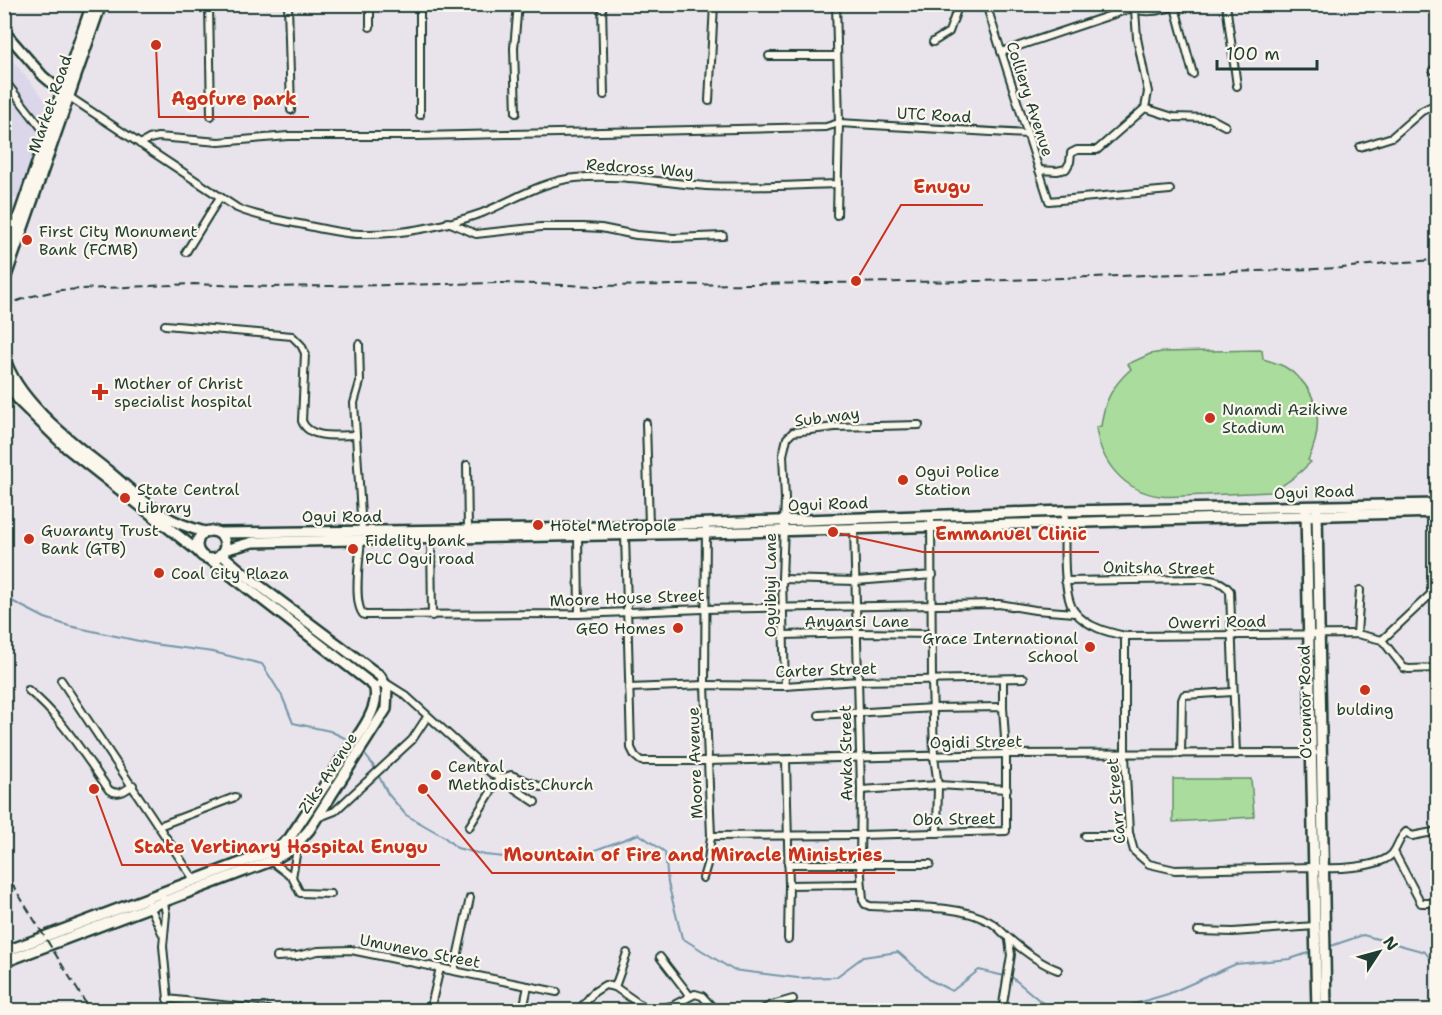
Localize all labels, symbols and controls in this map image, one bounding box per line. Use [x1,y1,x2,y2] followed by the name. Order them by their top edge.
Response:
[1217,33,1318,71] scale bar
[1002,39,1058,159] street label: Colliery Avenue
[1226,42,1280,66] text: 100 m
[23,52,77,156] street label: Market Road
[159,81,309,117] callout: Agofure park
[171,87,297,111] text: Agofure park
[896,103,972,127] street label: UTC Road
[585,154,695,182] street label: Redcross Way
[901,169,983,205] callout: Enugu
[913,175,971,199] text: Enugu
[39,221,198,260] place label: First City Monument Bank (FCMB)
[20,233,34,247] marker: First City Monument Bank (FCMB)
[114,373,252,412] place label: Mother of Christ specialist hospital
[91,383,109,401] marker: Mother of Christ specialist hospital
[1222,399,1348,438] place label: Nnamdi Azikiwe Stadium
[793,403,861,431] street label: Sub way
[1203,411,1217,425] marker: Nnamdi Azikiwe Stadium
[915,461,1000,500] place label: Ogui Police Station
[896,473,910,487] marker: Ogui Police Station
[137,479,239,518] place label: State Central Library
[1273,480,1355,504] street label: Ogui Road
[118,491,132,505] marker: State Central Library
[787,492,869,516] street label: Ogui Road
[302,506,382,527] street label: Ogui Road
[550,515,677,536] place label: Hotel Metropole
[923,516,1099,552] callout: Emmanuel Clinic
[531,518,545,532] marker: Hotel Metropole
[41,520,159,559] place label: Guaranty Trust Bank (GTB)
[935,522,1087,546] text: Emmanuel Clinic
[365,530,474,569] place label: Fidelity bank PLC Ogui road
[22,532,36,546] marker: Guaranty Trust Bank (GTB)
[760,533,781,637] street label: Oguibiyi Lane
[346,542,360,556] marker: Fidelity bank PLC Ogui road
[1103,557,1215,579] street label: Onitsha Street
[171,563,289,584] place label: Coal City Plaza
[152,566,166,580] marker: Coal City Plaza
[549,585,705,611] street label: Moore House Street
[805,611,909,632] street label: Anyansi Lane
[1168,611,1266,633] street label: Owerri Road
[576,618,666,639] place label: GEO Homes
[671,621,685,635] marker: GEO Homes
[922,628,1078,667] place label: Grace International School
[1083,640,1097,654] marker: Grace International School
[1294,645,1316,759] street label: O'connor Road
[775,658,877,682] street label: Carter Street
[1358,683,1372,697] marker: bulding
[1336,699,1394,720] place label: bulding
[835,705,857,801] street label: Awka Street
[683,707,707,819] street label: Moore Avenue
[294,728,362,818] street label: Ziks Avenue
[930,731,1023,753] street label: Ogidi Street
[448,756,593,795] place label: Central Methodists Church
[1102,757,1130,845] street label: Carr Street
[429,768,443,782] marker: Central Methodists Church
[912,808,996,830] street label: Oba Street
[122,829,440,865] callout: State Vertinary Hospital Enugu
[134,835,428,859] text: State Vertinary Hospital Enugu
[492,837,895,873] callout: Mountain of Fire and Miracle Ministries
[503,843,883,867] text: Mountain of Fire and Miracle Ministries
[1349,922,1409,982] north arrow
[358,929,482,973] street label: Umunevo Street
[1379,932,1403,955] text: N

